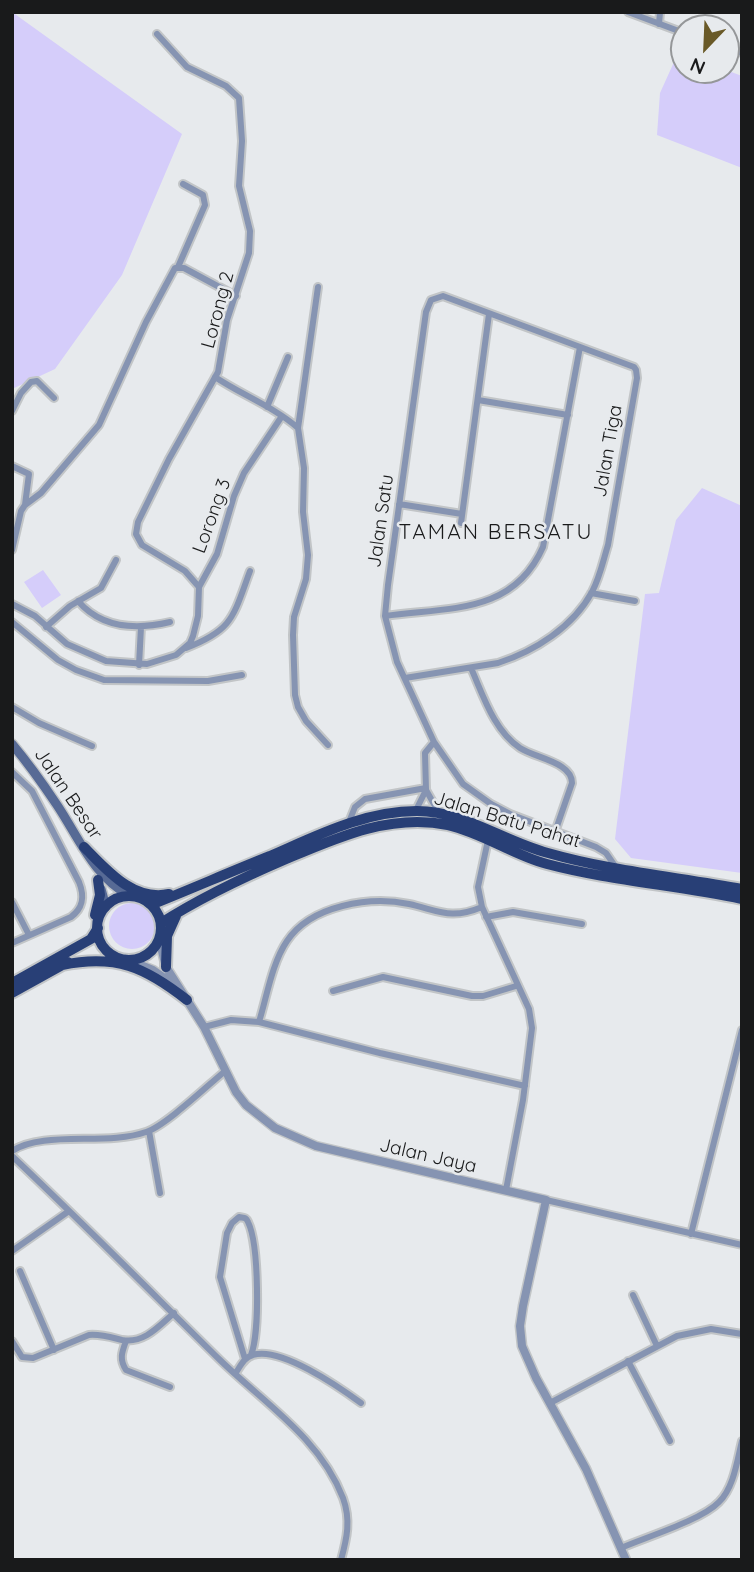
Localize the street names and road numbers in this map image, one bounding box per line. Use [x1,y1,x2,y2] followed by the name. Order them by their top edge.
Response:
[197,269,239,351] street label: Lorong 2
[589,403,627,499] street label: Jalan Tiga
[363,473,399,569] street label: Jalan Satu
[188,475,236,557] street label: Lorong 3
[29,744,107,844] street label: Jalan Besar
[431,787,583,853] street label: Jalan Batu Pahat
[377,1134,479,1178] street label: Jalan Jaya

